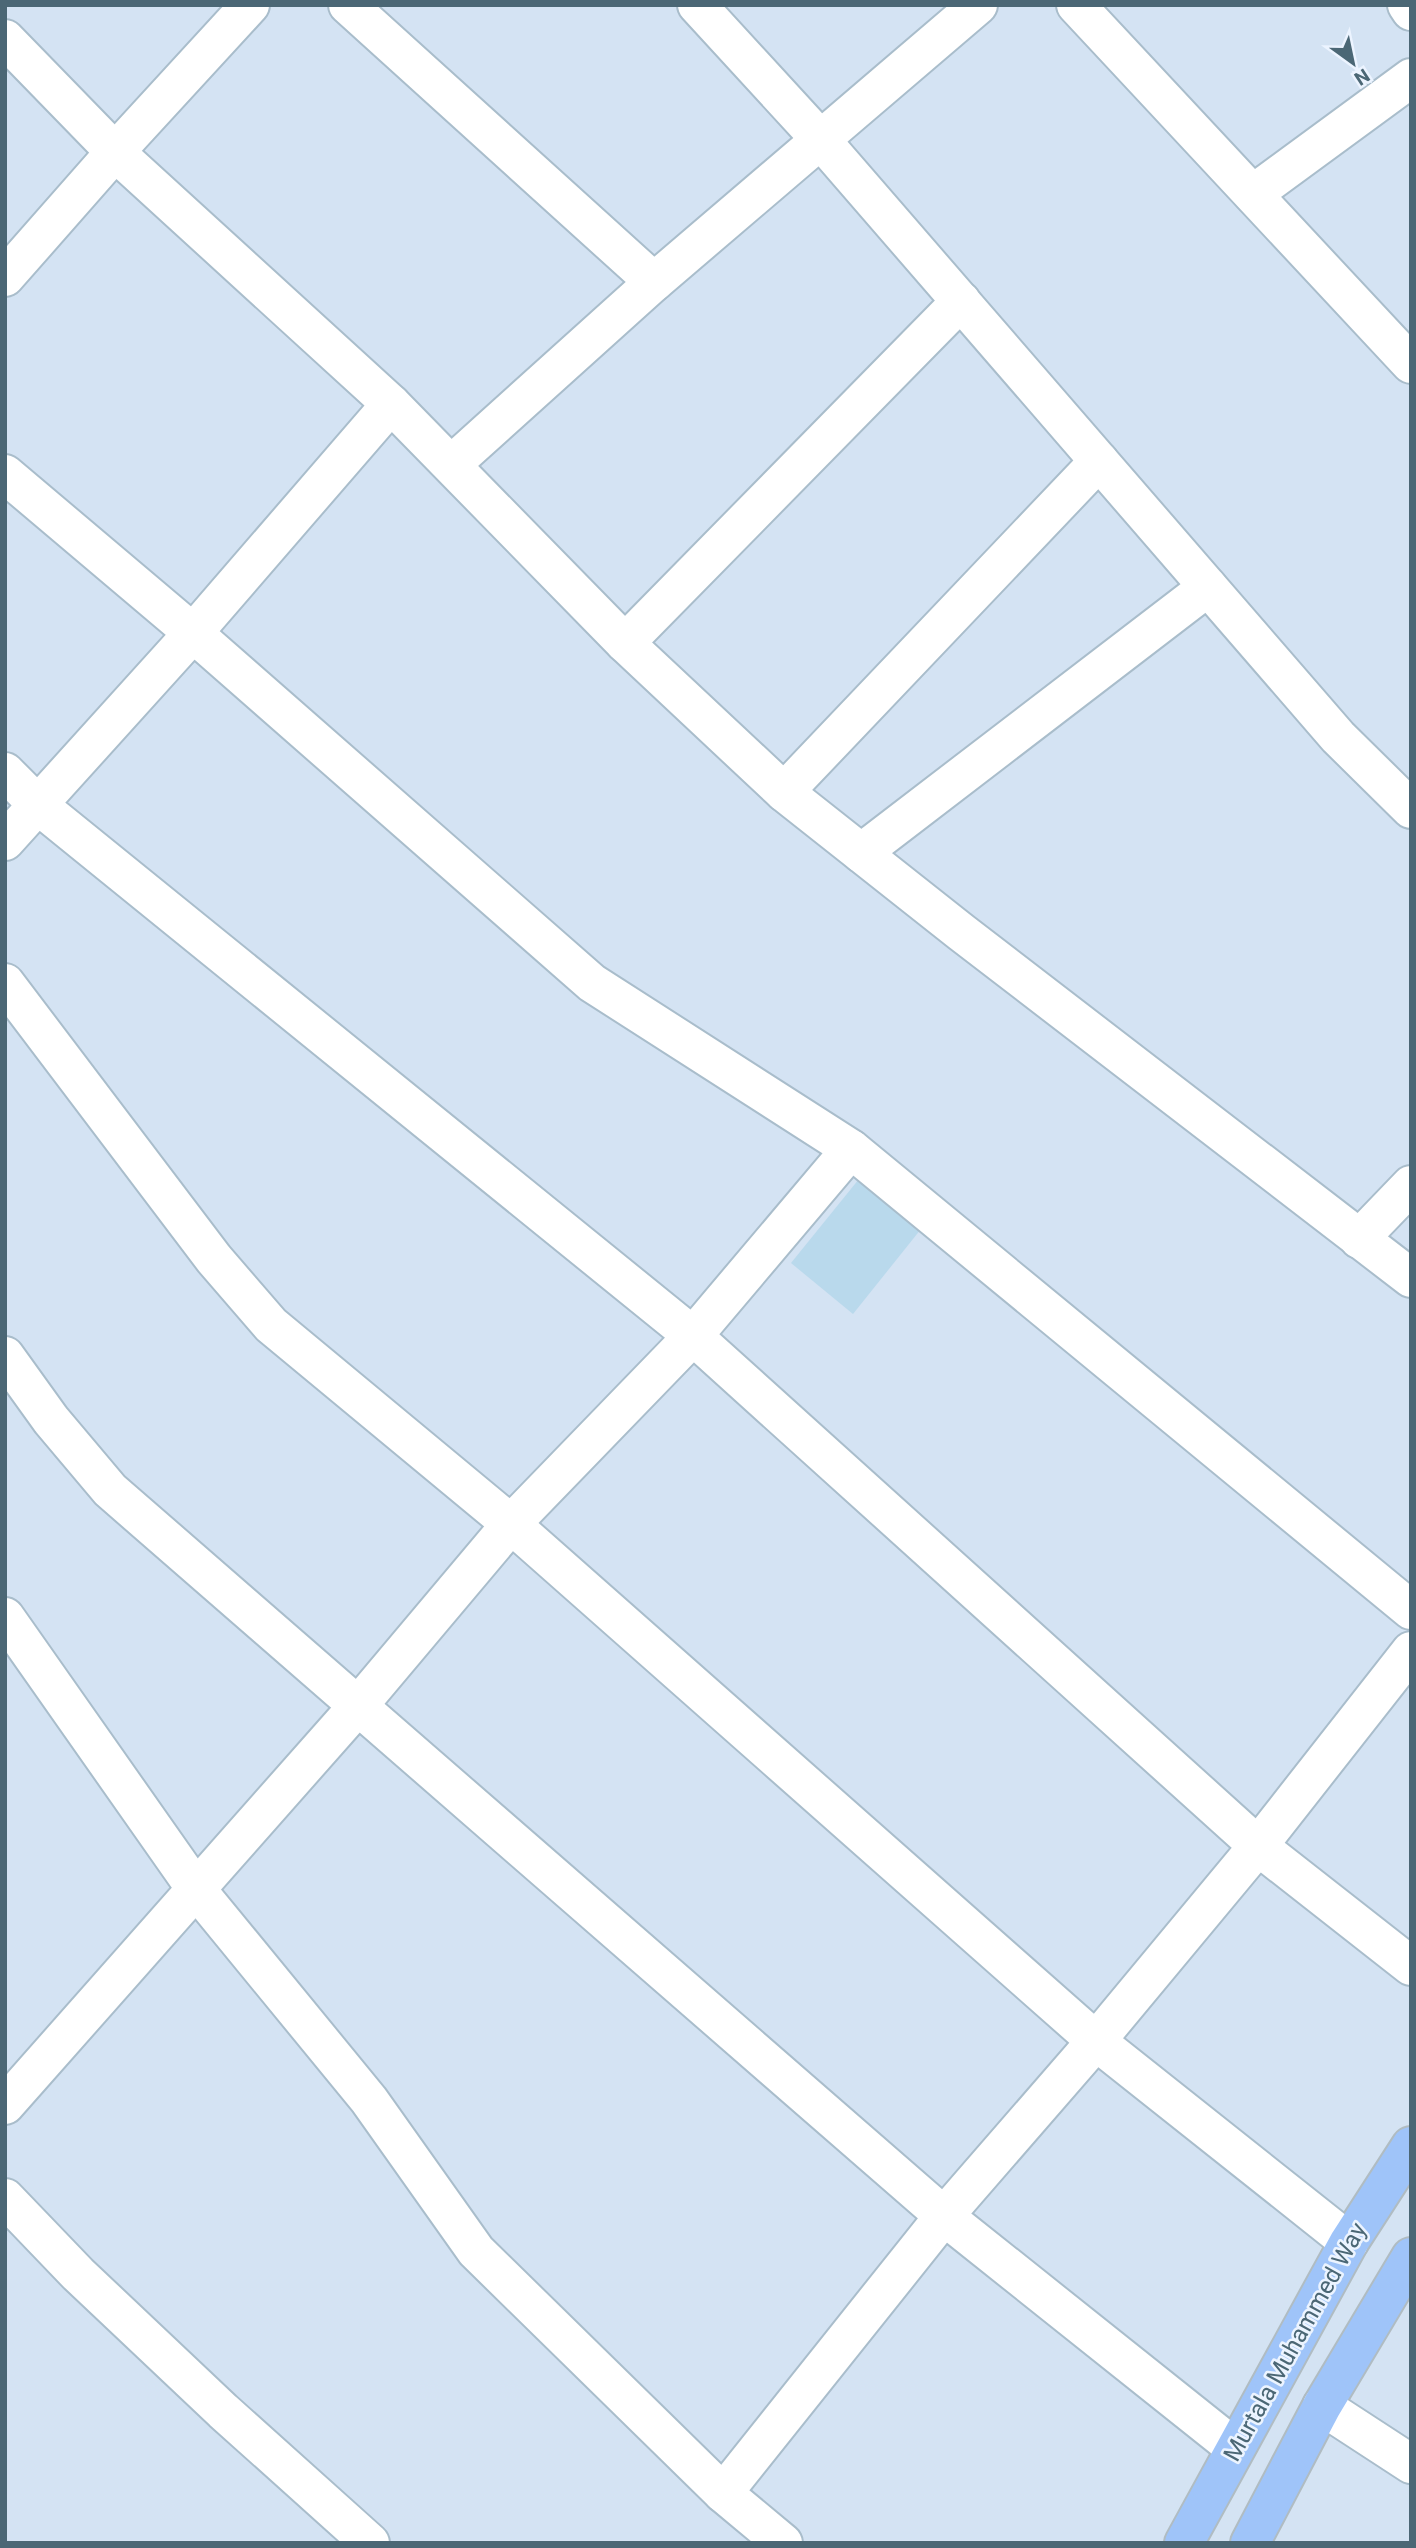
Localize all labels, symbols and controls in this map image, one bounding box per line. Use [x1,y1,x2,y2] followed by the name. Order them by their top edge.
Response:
[1318,28,1388,98] north arrow
[1350,64,1374,90] text: N
[1218,2217,1373,2466] street label: Murtala Muhammed Way

